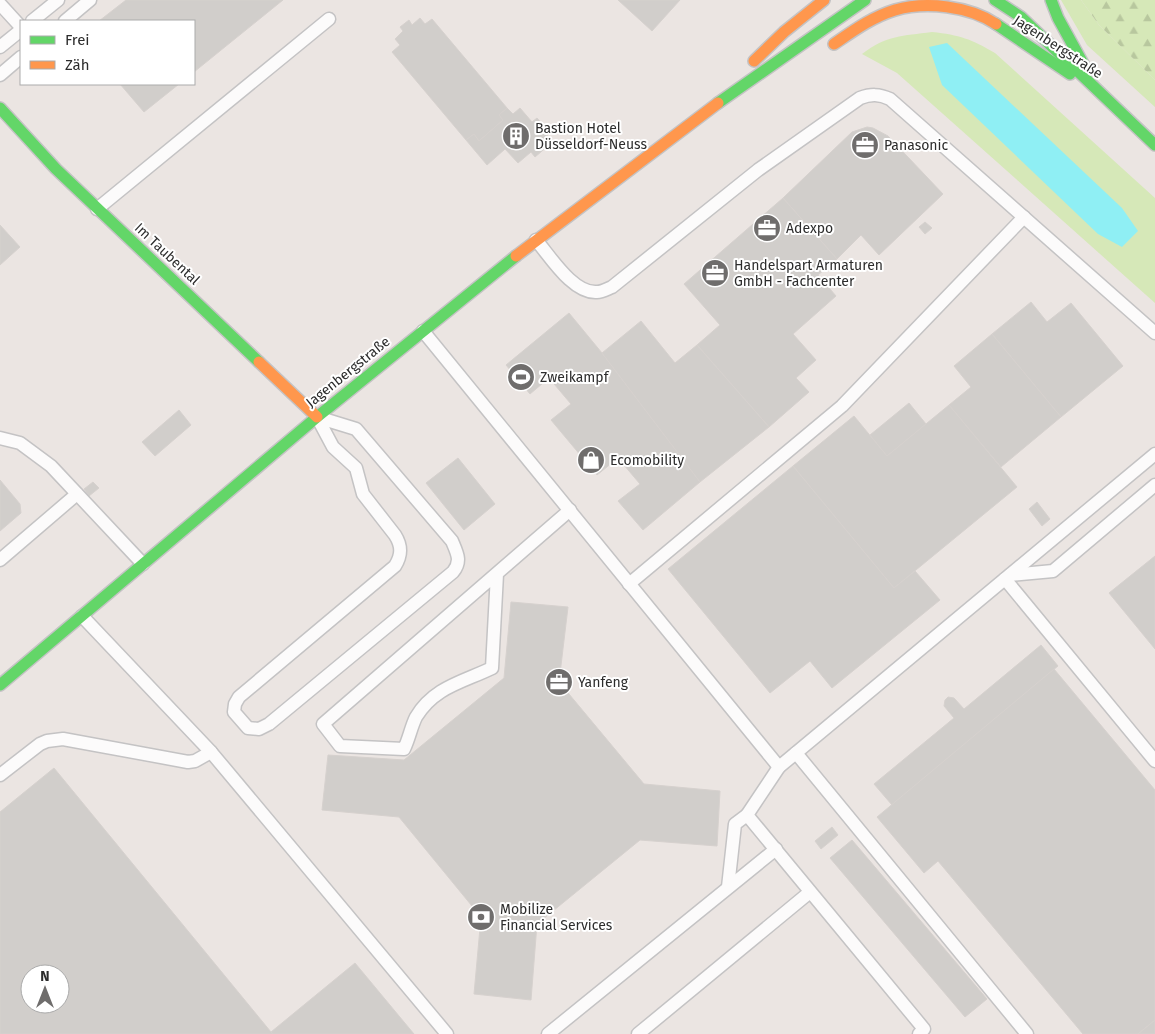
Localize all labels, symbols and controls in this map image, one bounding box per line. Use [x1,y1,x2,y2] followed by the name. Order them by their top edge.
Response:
[1010,12,1106,82] street label: Jagenbergstraße
[20,20,195,85] legend
[65,31,90,49] text: Frei
[65,56,90,74] text: Zäh
[535,120,648,153] place label: Bastion Hotel Düsseldorf-Neuss
[501,121,531,151] building icon: Bastion Hotel Düsseldorf-Neuss
[850,130,880,160] office icon: Panasonic
[884,137,949,154] place label: Panasonic
[752,213,782,243] office icon: Adexpo
[131,220,203,288] street label: Im Taubental
[786,220,833,237] place label: Adexpo
[734,257,883,290] place label: Handelspart Armaturen GmbH - Fachcenter
[700,258,730,288] office icon: Handelspart Armaturen GmbH - Fachcenter
[303,333,393,411] street label: Jagenbergstraße
[506,362,536,392] sports icon: Zweikampf
[540,369,610,386] place label: Zweikampf
[576,445,606,475] shop icon: Ecomobility
[610,452,684,469] place label: Ecomobility
[544,667,574,697] office icon: Yanfeng
[578,674,629,691] place label: Yanfeng
[500,901,613,934] place label: Mobilize Financial Services
[466,902,496,932] bank icon: Mobilize Financial Services
[20,964,70,1014] north arrow
[40,968,50,985] text: N

